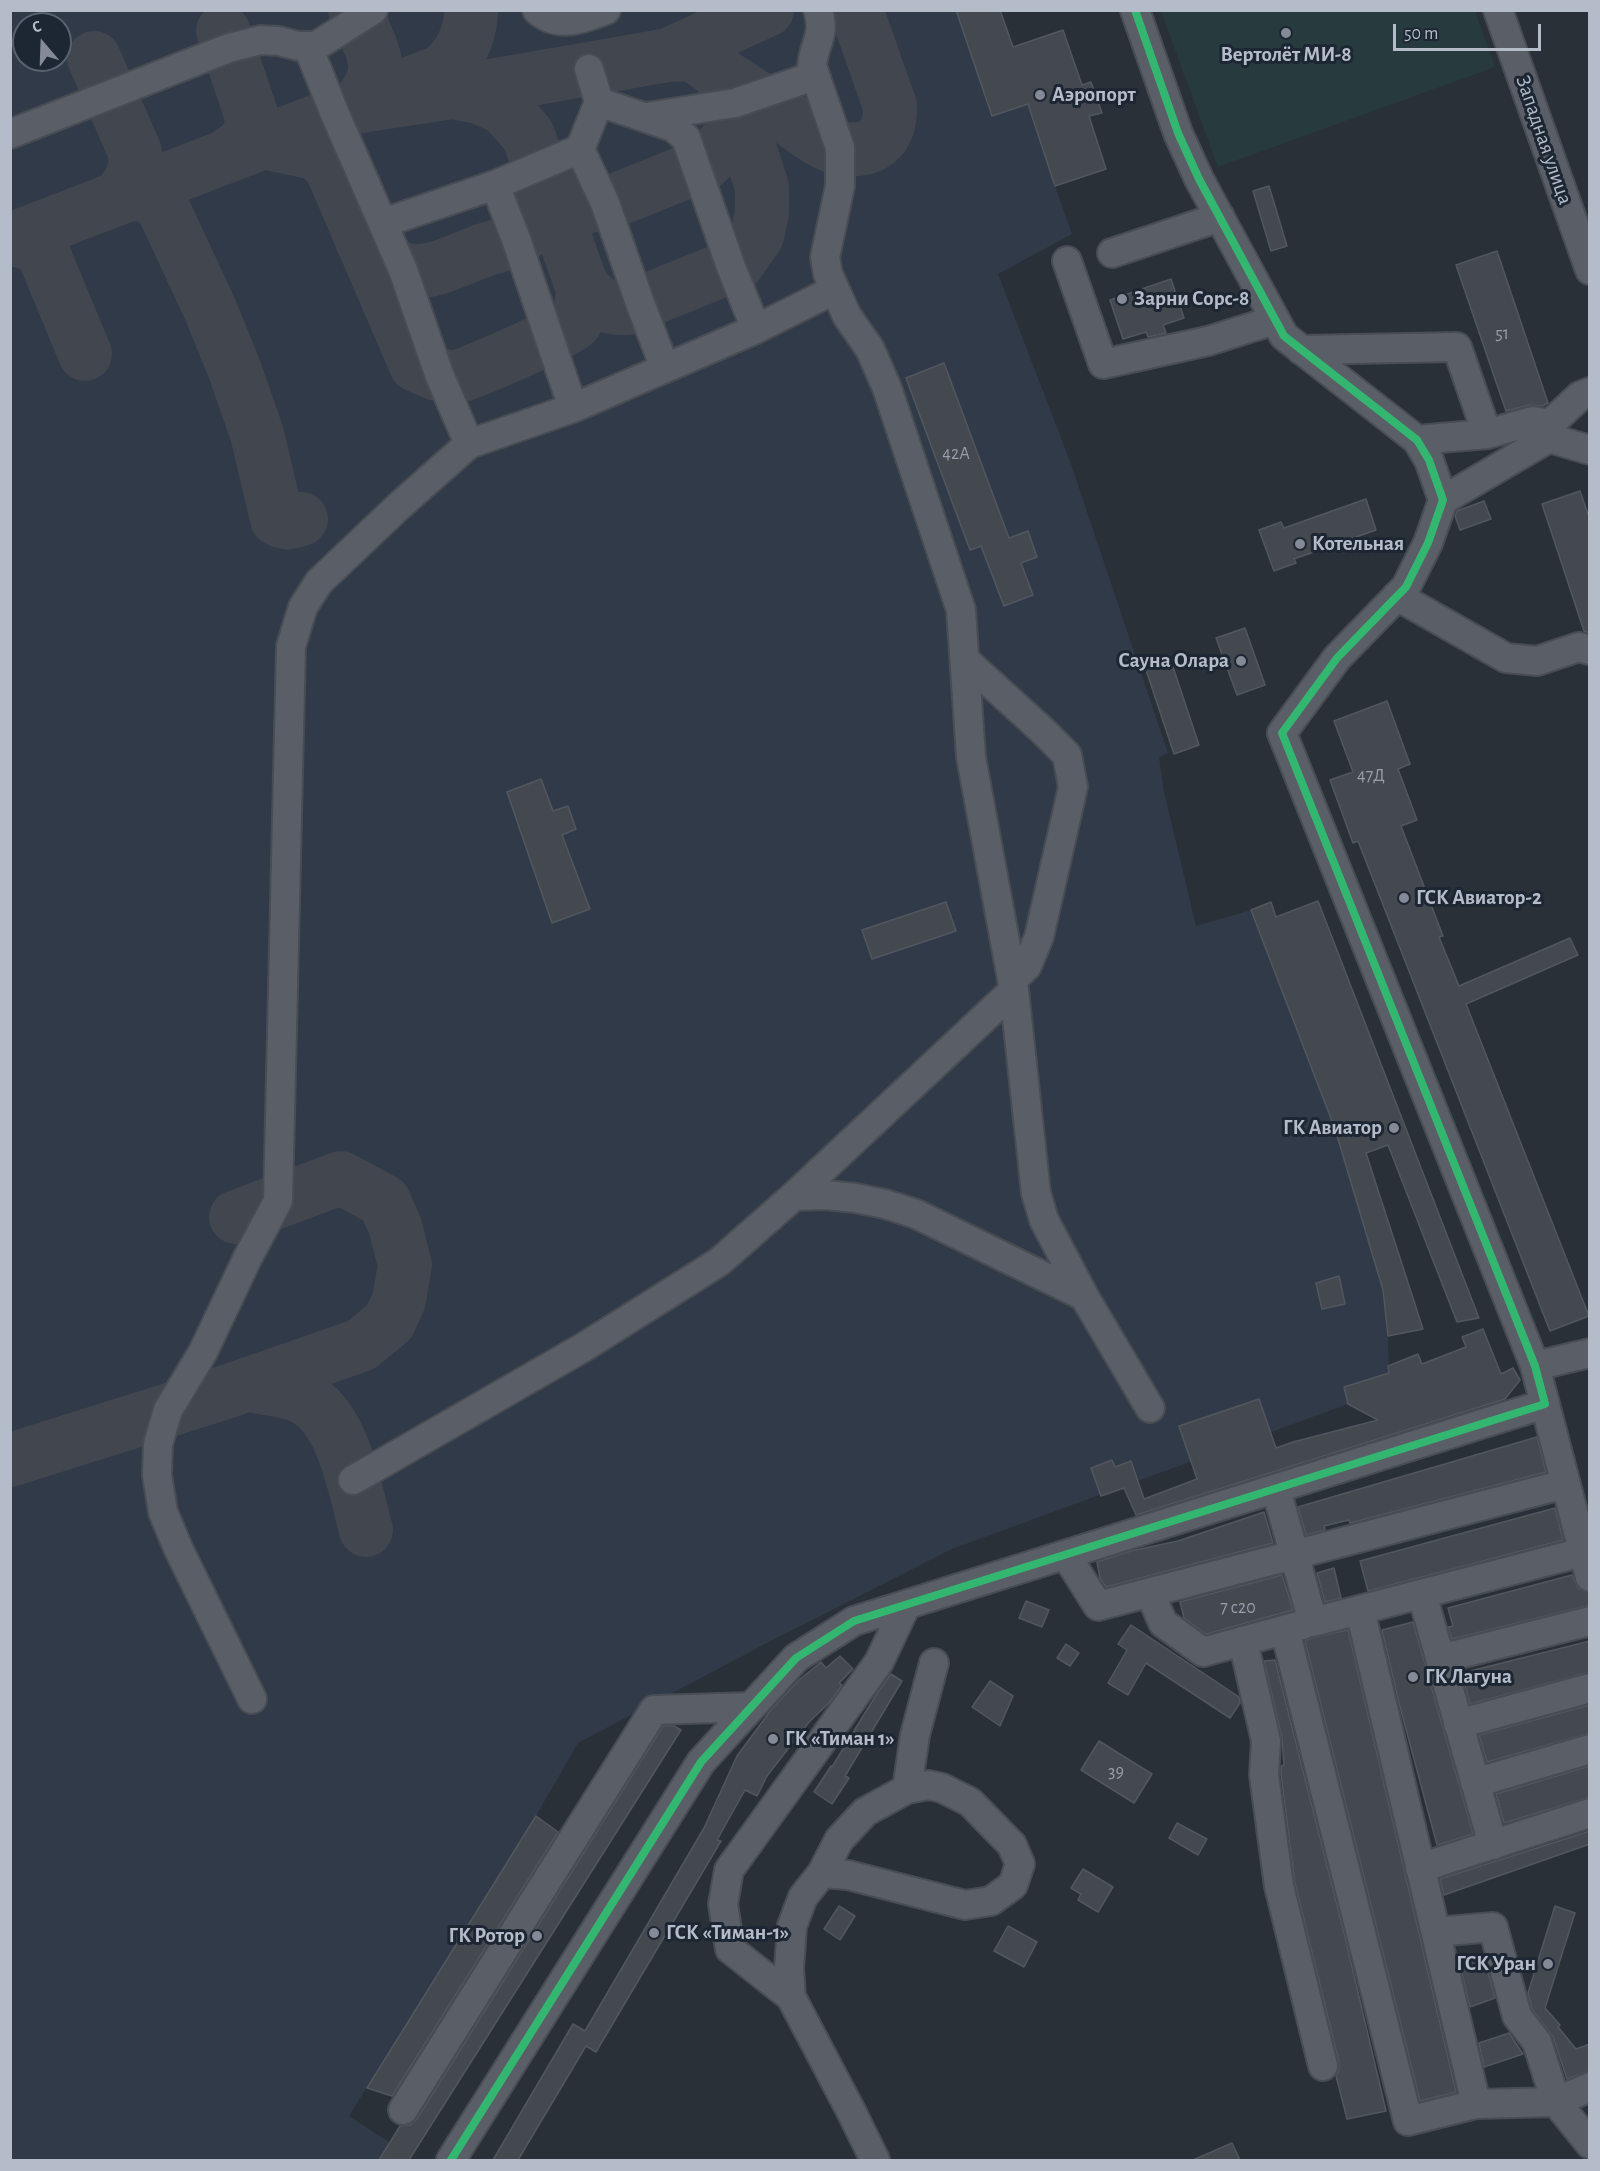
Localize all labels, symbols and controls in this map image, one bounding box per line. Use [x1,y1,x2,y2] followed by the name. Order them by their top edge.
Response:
[12,12,72,72] north arrow
[1396,12,1544,50] scale bar
[30,18,44,36] text: С
[1404,25,1438,43] text: 50 m
[1279,26,1293,40] marker: Вертолёт МИ-8
[1220,42,1352,68] place label: Вертолёт МИ-8
[1510,72,1578,208] street label: Западная улица
[1052,82,1136,108] place label: Аэропорт
[1033,88,1047,102] marker: Аэропорт
[1134,286,1249,312] place label: Зарни Сорс-8
[1115,292,1129,306] marker: Зарни Сорс-8
[1495,323,1509,345] house number: 51
[942,443,970,465] house number: 42А
[1312,531,1404,557] place label: Котельная
[1293,537,1307,551] marker: Котельная
[1118,648,1229,674] place label: Сауна Олара
[1234,654,1248,668] marker: Сауна Олара
[1357,765,1385,787] house number: 47Д
[1416,885,1542,911] place label: ГСК Авиатор-2
[1397,891,1411,905] marker: ГСК Авиатор-2
[1283,1115,1382,1141] place label: ГК Авиатор
[1387,1121,1401,1135] marker: ГК Авиатор
[1220,1597,1256,1619] house number: 7 с20
[1425,1664,1512,1690] place label: ГК Лагуна
[1406,1670,1420,1684] marker: ГК Лагуна
[785,1726,895,1752] place label: ГК «Тиман 1»
[766,1732,780,1746] marker: ГК «Тиман 1»
[1108,1761,1124,1783] house number: 39
[666,1920,789,1946] place label: ГСК «Тиман-1»
[449,1923,525,1949] place label: ГК Ротор
[647,1926,661,1940] marker: ГСК «Тиман-1»
[530,1929,544,1943] marker: ГК Ротор
[1456,1951,1536,1977] place label: ГСК Уран
[1541,1957,1555,1971] marker: ГСК Уран

